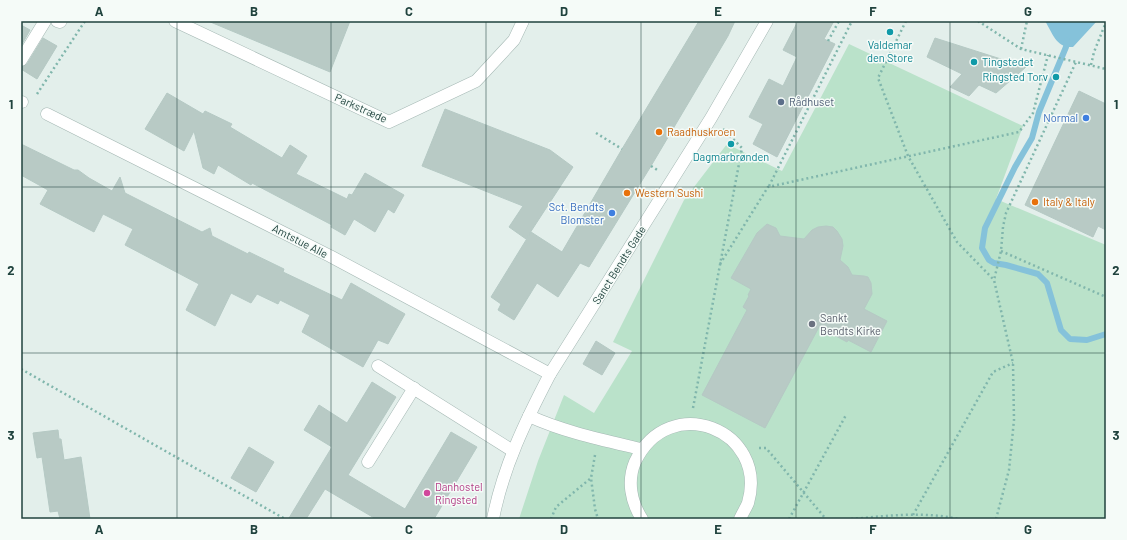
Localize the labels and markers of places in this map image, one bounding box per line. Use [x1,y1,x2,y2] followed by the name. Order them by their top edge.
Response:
[885,27,895,37] marker: Valdemar den Store
[867,38,913,64] place label: Valdemar den Store
[982,55,1033,68] place label: Tingstedet
[969,57,979,67] marker: Tingstedet
[983,70,1048,83] place label: Ringsted Torv
[1051,72,1061,82] marker: Ringsted Torv
[789,95,834,108] place label: Rådhuset
[776,97,786,107] marker: Rådhuset
[1043,111,1078,124] place label: Normal
[1081,113,1091,123] marker: Normal
[667,125,735,138] place label: Raadhuskroen
[654,127,664,137] marker: Raadhuskroen
[726,139,736,149] marker: Dagmarbrønden
[693,150,769,163] place label: Dagmarbrønden
[635,186,704,199] place label: Western Sushi
[622,188,632,198] marker: Western Sushi
[1043,195,1095,208] place label: Italy & Italy
[1030,197,1040,207] marker: Italy & Italy
[549,200,604,226] place label: Sct. Bendts Blomster
[607,208,617,218] marker: Sct. Bendts Blomster
[820,311,881,337] place label: Sankt Bendts Kirke
[807,319,817,329] marker: Sankt Bendts Kirke
[435,480,483,506] place label: Danhostel Ringsted
[422,488,432,498] marker: Danhostel Ringsted

